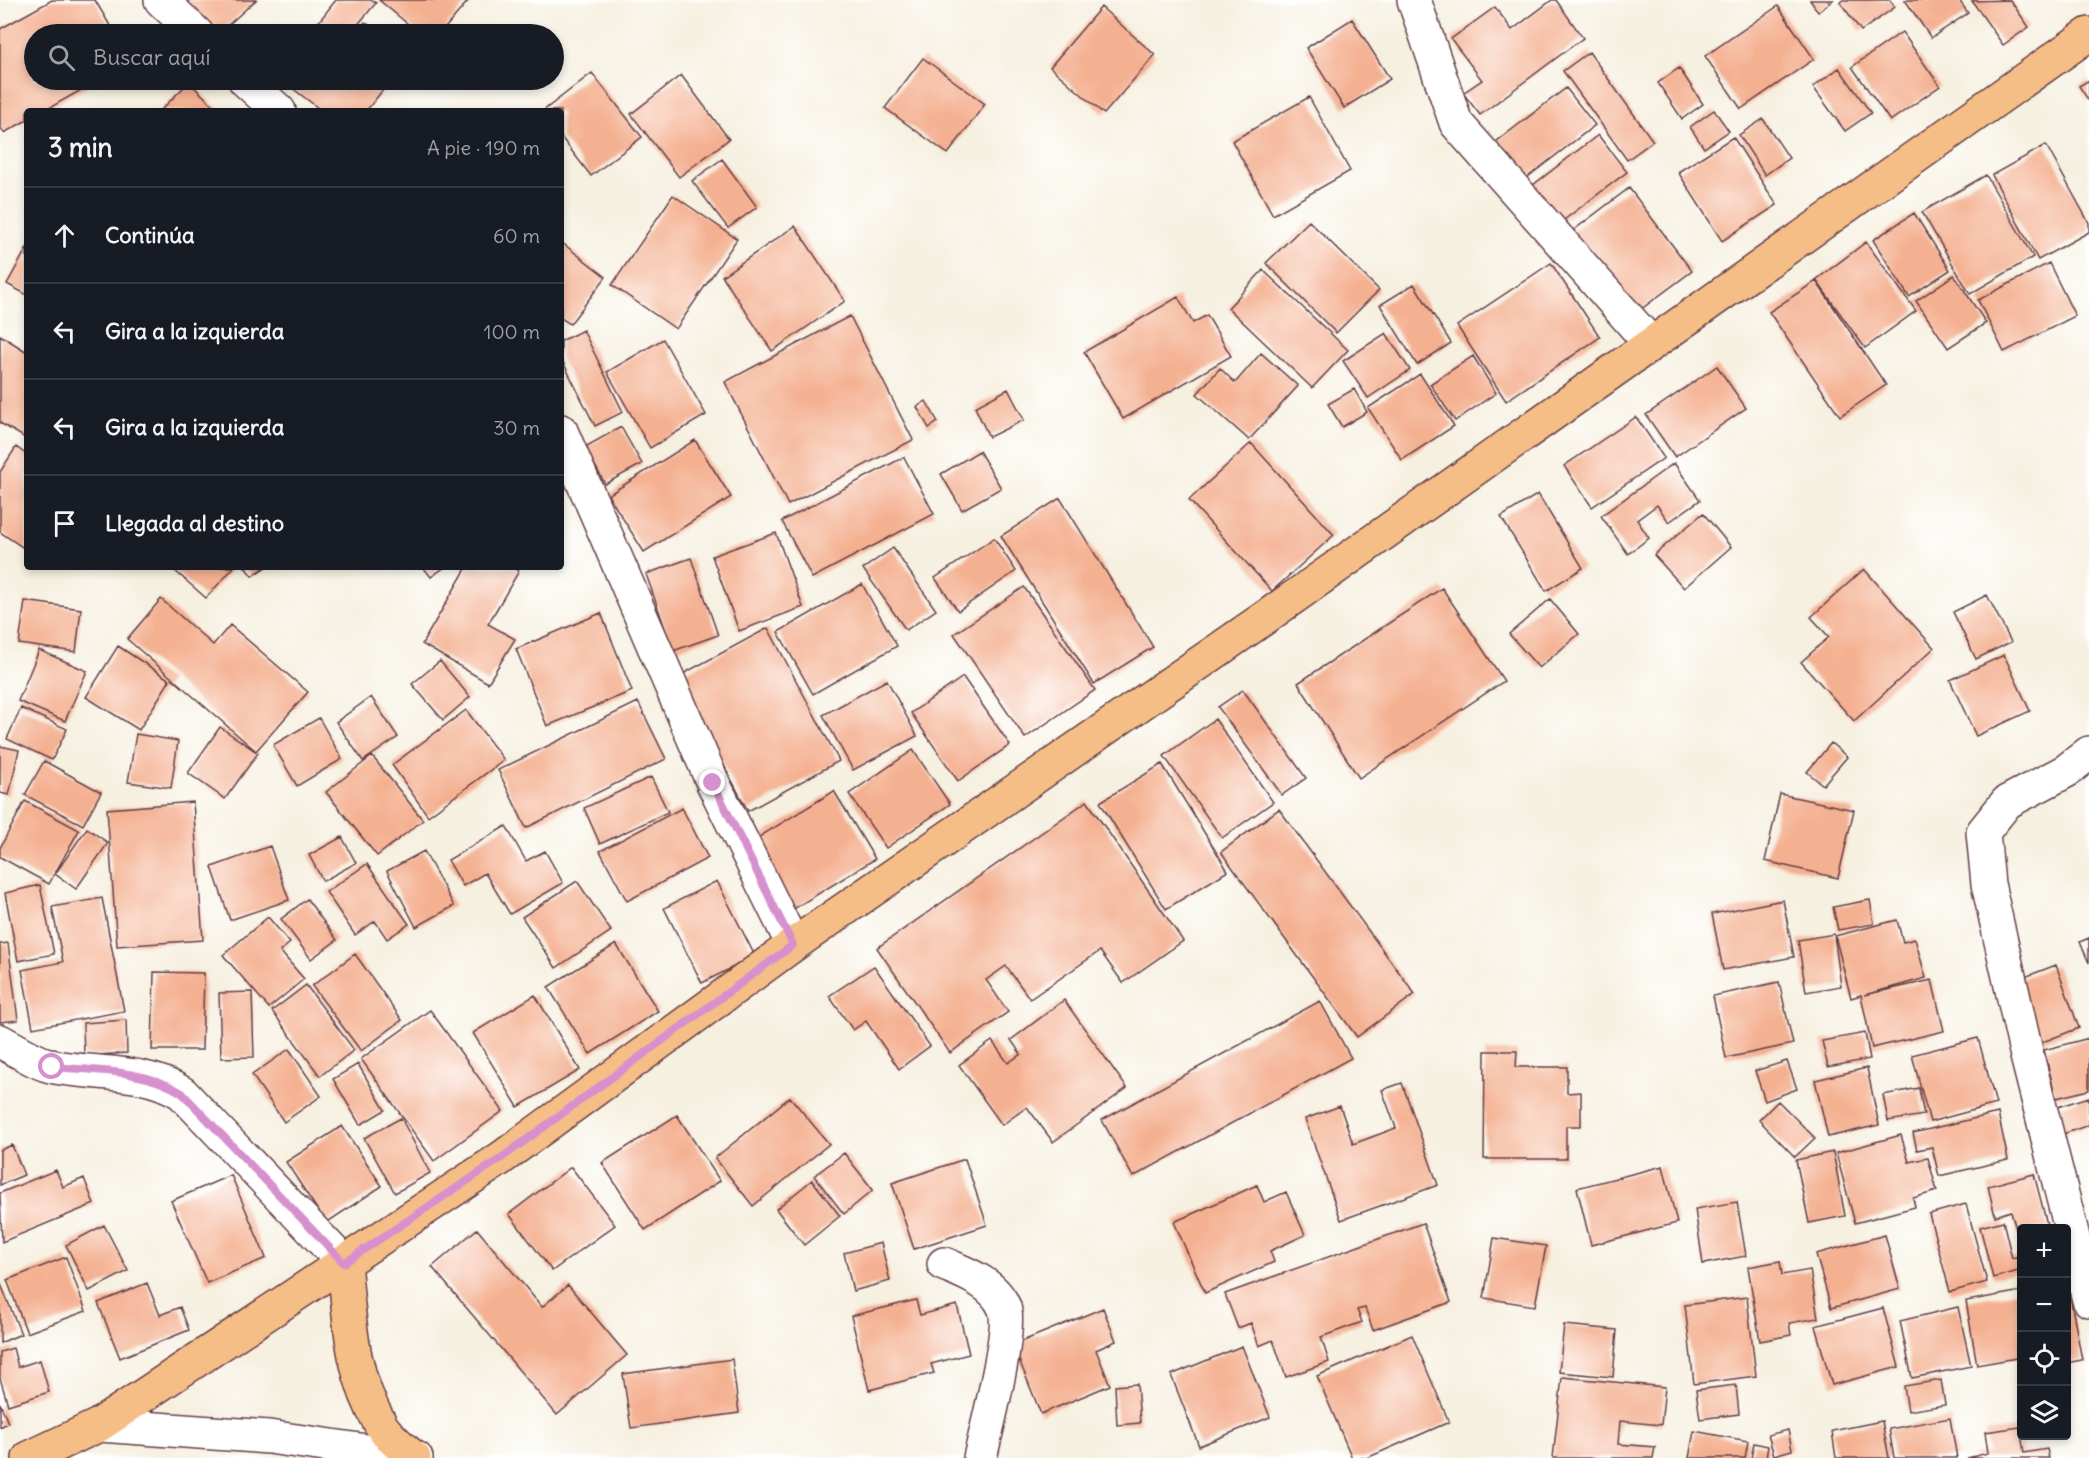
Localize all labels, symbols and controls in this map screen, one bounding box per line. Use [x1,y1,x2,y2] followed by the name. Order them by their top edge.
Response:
[24,24,564,90] search box
[45,41,78,74] icon: search
[93,43,210,71] text: Buscar aquí
[48,131,113,164] text: 3 min
[427,135,540,160] text: A pie · 190 m
[48,219,81,252] icon: ahead
[105,221,194,249] text: Continúa
[493,223,540,248] text: 60 m
[48,315,81,348] icon: left
[105,317,284,345] text: Gira a la izquierda
[483,319,540,344] text: 100 m
[48,411,81,444] icon: left
[105,413,284,441] text: Gira a la izquierda
[493,415,540,440] text: 30 m
[48,507,81,540] icon: arrive
[105,509,284,537] text: Llegada al destino
[699,769,725,795] route end
[38,1053,64,1079] route start
[2017,1224,2071,1440] map controls
[2017,1224,2071,1278] button: +
[2017,1278,2071,1332] button: −
[2017,1332,2071,1386] button: locate
[2017,1386,2071,1440] button: layers

